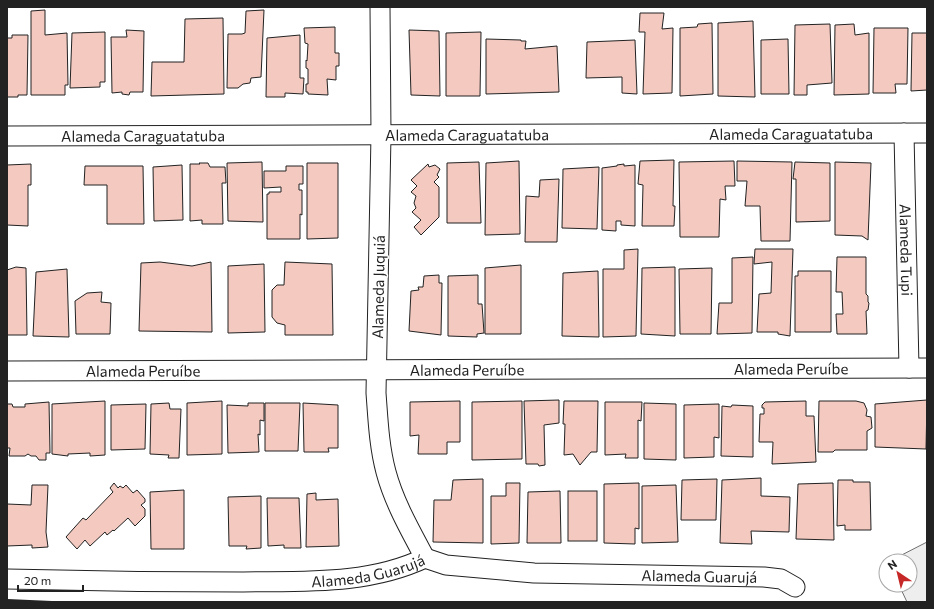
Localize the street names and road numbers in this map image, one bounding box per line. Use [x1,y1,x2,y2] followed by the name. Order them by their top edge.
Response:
[709,124,873,143] street label: Alameda Caraguatatuba
[385,125,549,144] street label: Alameda Caraguatatuba
[61,126,225,145] street label: Alameda Caraguatatuba
[897,204,916,296] street label: Alameda Tupi
[368,235,388,339] street label: Alameda Juquiá
[734,359,848,378] street label: Alameda Peruíbe
[410,360,524,379] street label: Alameda Peruíbe
[86,361,200,380] street label: Alameda Peruíbe
[311,550,427,590] street label: Alameda Guarujá
[641,566,757,586] street label: Alameda Guarujá

